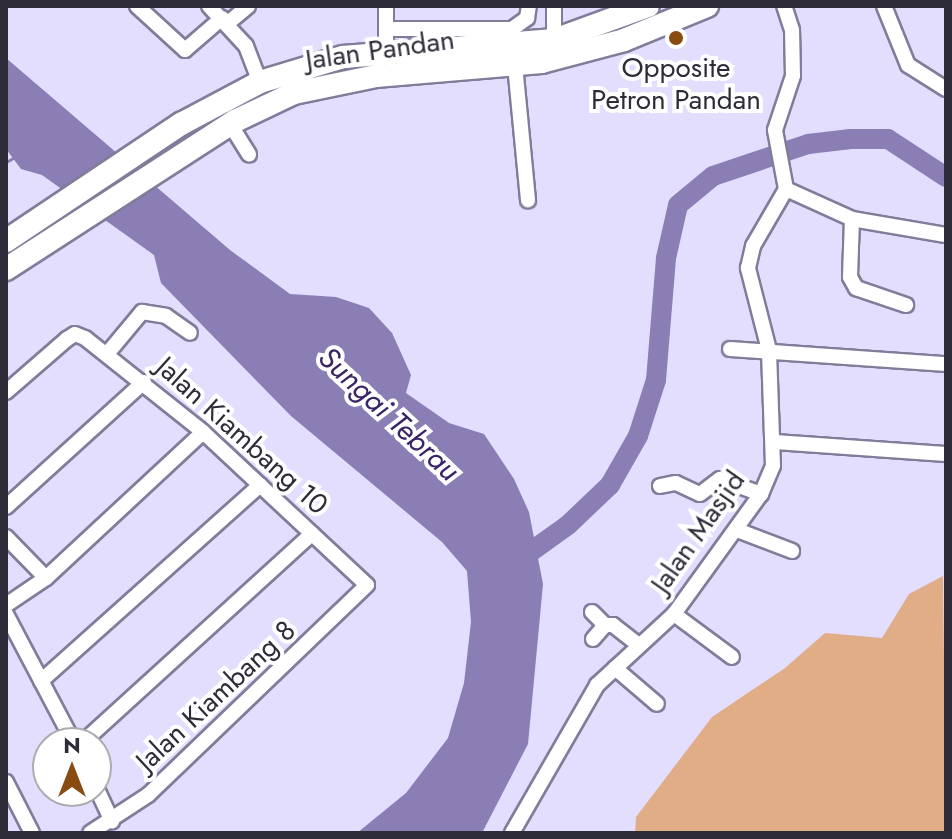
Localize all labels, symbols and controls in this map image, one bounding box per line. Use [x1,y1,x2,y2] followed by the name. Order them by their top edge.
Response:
[303,23,457,77] street label: Jalan Pandan
[667,29,685,47] marker: Opposite Petron Pandan
[591,51,761,117] place label: Opposite Petron Pandan
[311,339,467,489] water label: Sungai Tebrau
[149,350,335,522] street label: Jalan Kiambang 10
[644,465,752,599] street label: Jalan Masjid
[129,614,303,778] street label: Jalan Kiambang 8
[32,727,112,807] north arrow
[63,729,81,761] text: N

